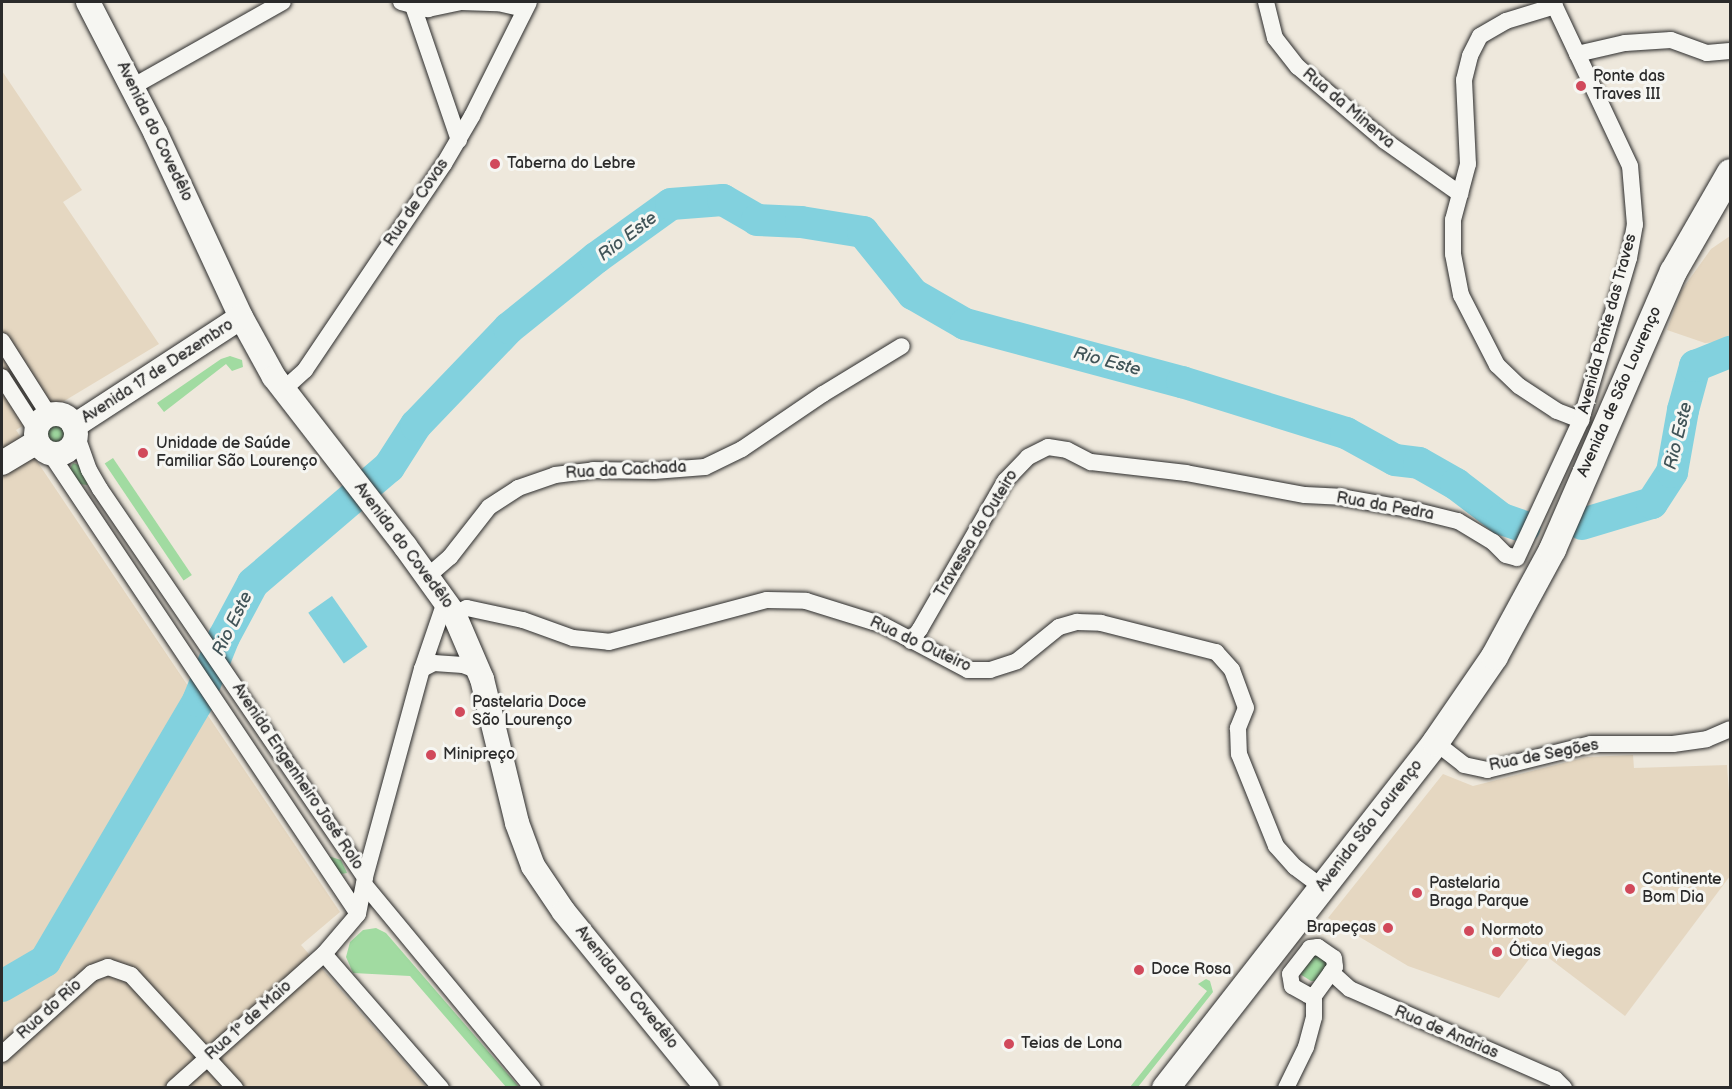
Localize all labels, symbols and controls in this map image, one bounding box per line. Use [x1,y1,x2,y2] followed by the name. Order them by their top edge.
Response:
[112,59,196,205] street label: Avenida do Covedêlo
[1298,65,1398,153] street label: Rua da Minerva
[1593,67,1665,105] place label: Ponte das Traves III
[1574,79,1588,93] marker: Ponte das Traves III
[507,154,635,174] place label: Taberna do Lebre
[381,156,453,250] street label: Rua de Covas
[488,157,502,171] marker: Taberna do Lebre
[594,208,662,266] water label: Rio Este
[1575,232,1641,416] street label: Avenida Ponte das Traves
[1574,304,1666,480] street label: Avenida de São Lourenço
[78,316,238,428] street label: Avenida 17 de Dezembro
[1071,343,1143,381] water label: Rio Este
[1660,400,1698,472] water label: Rio Este
[156,434,318,472] place label: Unidade de Saúde Familiar São Lourenço
[134,444,152,462] marker: Unidade de Saúde Familiar São Lourenço
[565,458,687,484] street label: Rua da Cachada
[931,467,1023,601] street label: Travessa do Outeiro
[349,479,457,613] street label: Avenida do Covedêlo
[1335,489,1435,525] street label: Rua da Pedra
[208,588,258,660] water label: Rio Este
[866,613,974,677] street label: Rua do Outeiro
[227,680,367,874] street label: Avenida Engenheiro José Rolo
[472,693,586,731] place label: Pastelaria Doce São Lourenço
[453,705,467,719] marker: Pastelaria Doce São Lourenço
[1487,736,1601,776] street label: Rua de Segões
[443,745,515,765] place label: Minipreço
[424,748,438,762] marker: Minipreço
[1313,756,1427,896] street label: Avenida São Lourenço
[1642,870,1722,908] place label: Continente Bom Dia
[1429,874,1529,912] place label: Pastelaria Braga Parque
[1623,882,1637,896] marker: Continente Bom Dia
[1410,886,1424,900] marker: Pastelaria Braga Parque
[1306,918,1376,938] place label: Brapeças
[1381,921,1395,935] marker: Brapeças
[1481,921,1544,941] place label: Normoto
[570,923,682,1053] street label: Avenida do Covedêlo
[1462,924,1476,938] marker: Normoto
[1509,942,1601,962] place label: Ótica Viegas
[1490,945,1504,959] marker: Ótica Viegas
[1151,960,1231,980] place label: Doce Rosa
[1132,963,1146,977] marker: Doce Rosa
[14,976,86,1044] street label: Rua do Rio
[202,977,296,1065] street label: Rua 1º de Maio
[1391,1002,1501,1064] street label: Rua de Andrias
[1021,1034,1122,1054] place label: Teias de Lona
[1002,1037,1016,1051] marker: Teias de Lona

